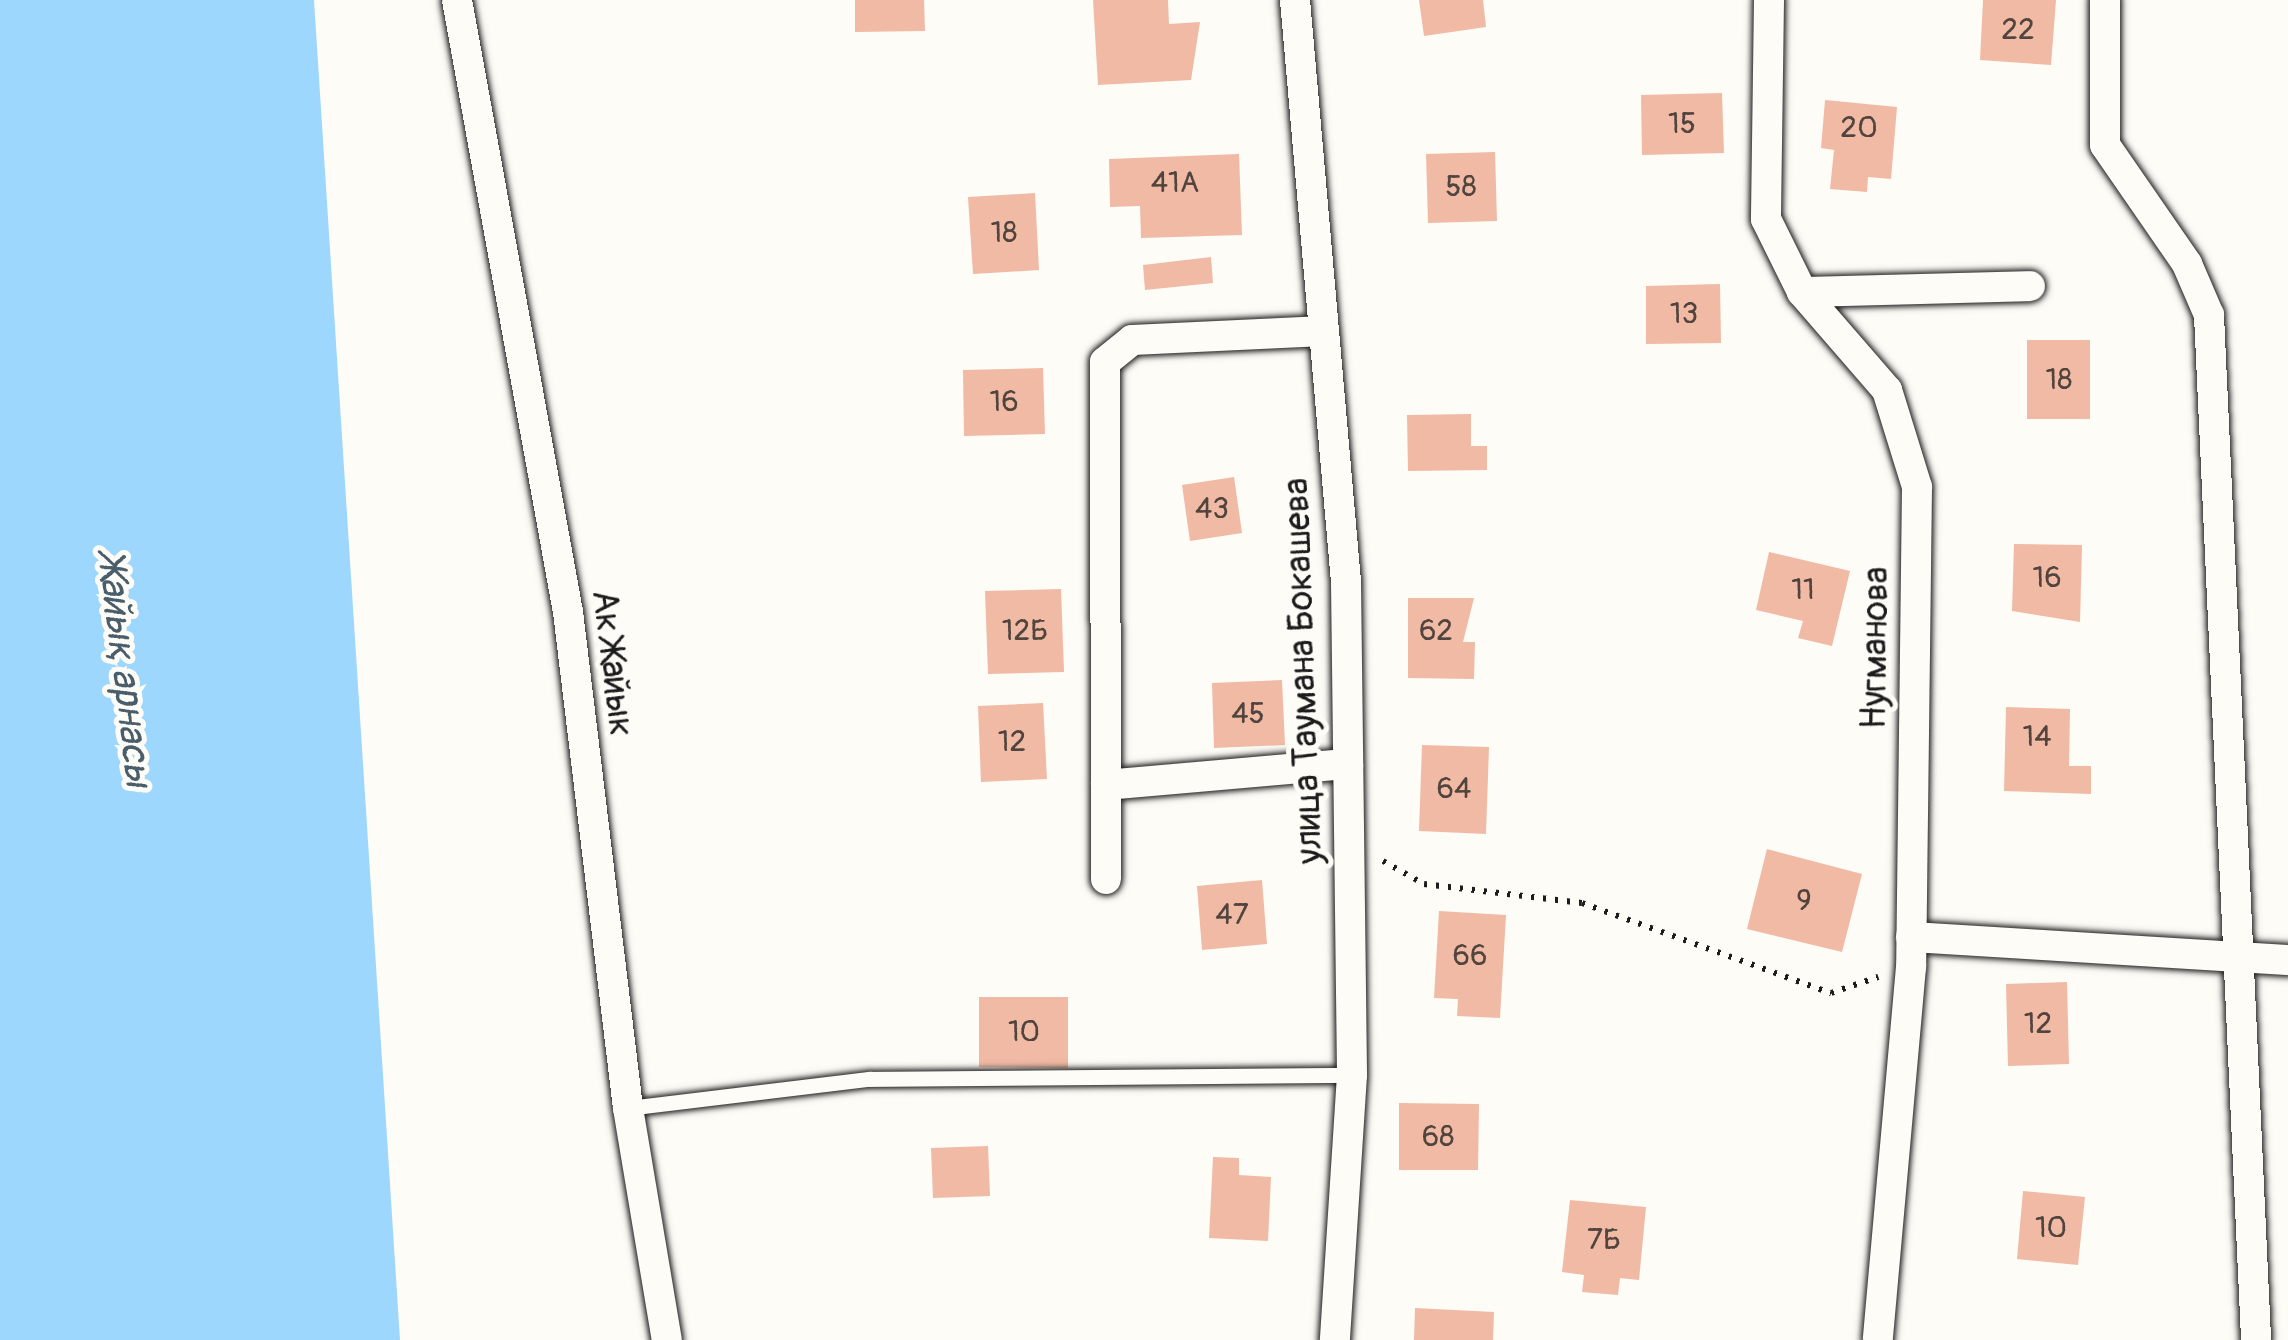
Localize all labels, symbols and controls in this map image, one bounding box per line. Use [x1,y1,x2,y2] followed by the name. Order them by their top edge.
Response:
[2001,12,2035,48] house number: 22
[1668,106,1696,142] house number: 15
[1840,110,1878,146] house number: 20
[1151,165,1199,201] house number: 41А
[1445,169,1477,205] house number: 58
[991,215,1017,251] house number: 18
[1670,296,1698,332] house number: 13
[2046,362,2072,398] house number: 18
[989,384,1019,420] house number: 16
[1275,477,1331,865] street label: улица Таумана Бокашева
[1195,491,1229,527] house number: 43
[86,551,162,789] water label: Жайық арнасы
[2032,560,2062,596] house number: 16
[1852,566,1898,730] street label: Нугманова
[1791,572,1815,608] house number: 11
[583,587,643,739] street label: Ак Жайык
[1002,613,1048,649] house number: 12Б
[1419,613,1453,649] house number: 62
[1231,696,1265,732] house number: 45
[2022,719,2052,755] house number: 14
[998,724,1026,760] house number: 12
[1437,771,1471,807] house number: 64
[1796,883,1812,919] house number: 9
[1215,897,1249,933] house number: 47
[1453,938,1487,974] house number: 66
[2024,1006,2052,1042] house number: 12
[1008,1014,1040,1050] house number: 10
[1422,1119,1454,1155] house number: 68
[2035,1210,2067,1246] house number: 10
[1587,1222,1621,1258] house number: 7Б

